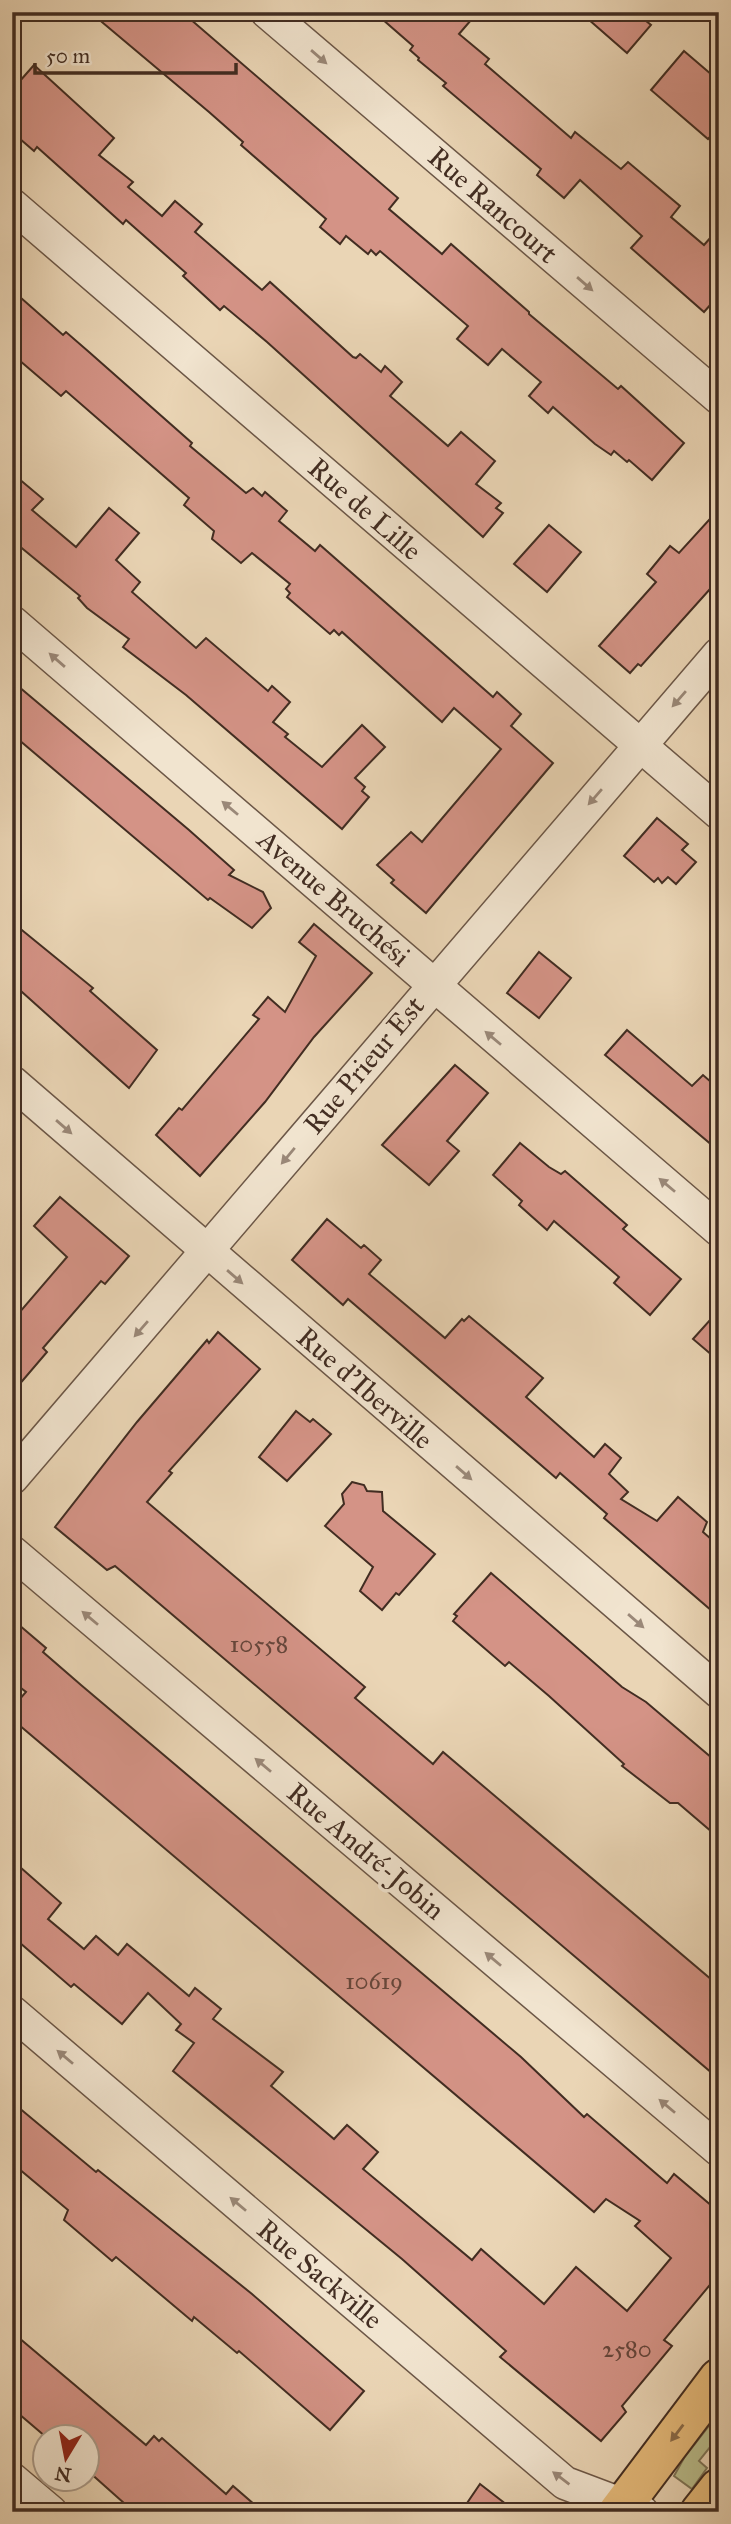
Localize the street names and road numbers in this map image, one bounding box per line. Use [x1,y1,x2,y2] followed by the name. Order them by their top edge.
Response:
[421,139,565,271] street label: Rue Rancourt
[301,450,429,568] street label: Rue de Lille
[250,822,418,974] street label: Avenue Bruchési
[296,989,432,1141] street label: Rue Prieur Est
[290,1319,440,1457] street label: Rue d'Iberville
[280,1775,452,1927] street label: Rue André-Jobin
[250,2211,390,2337] street label: Rue Sackville

